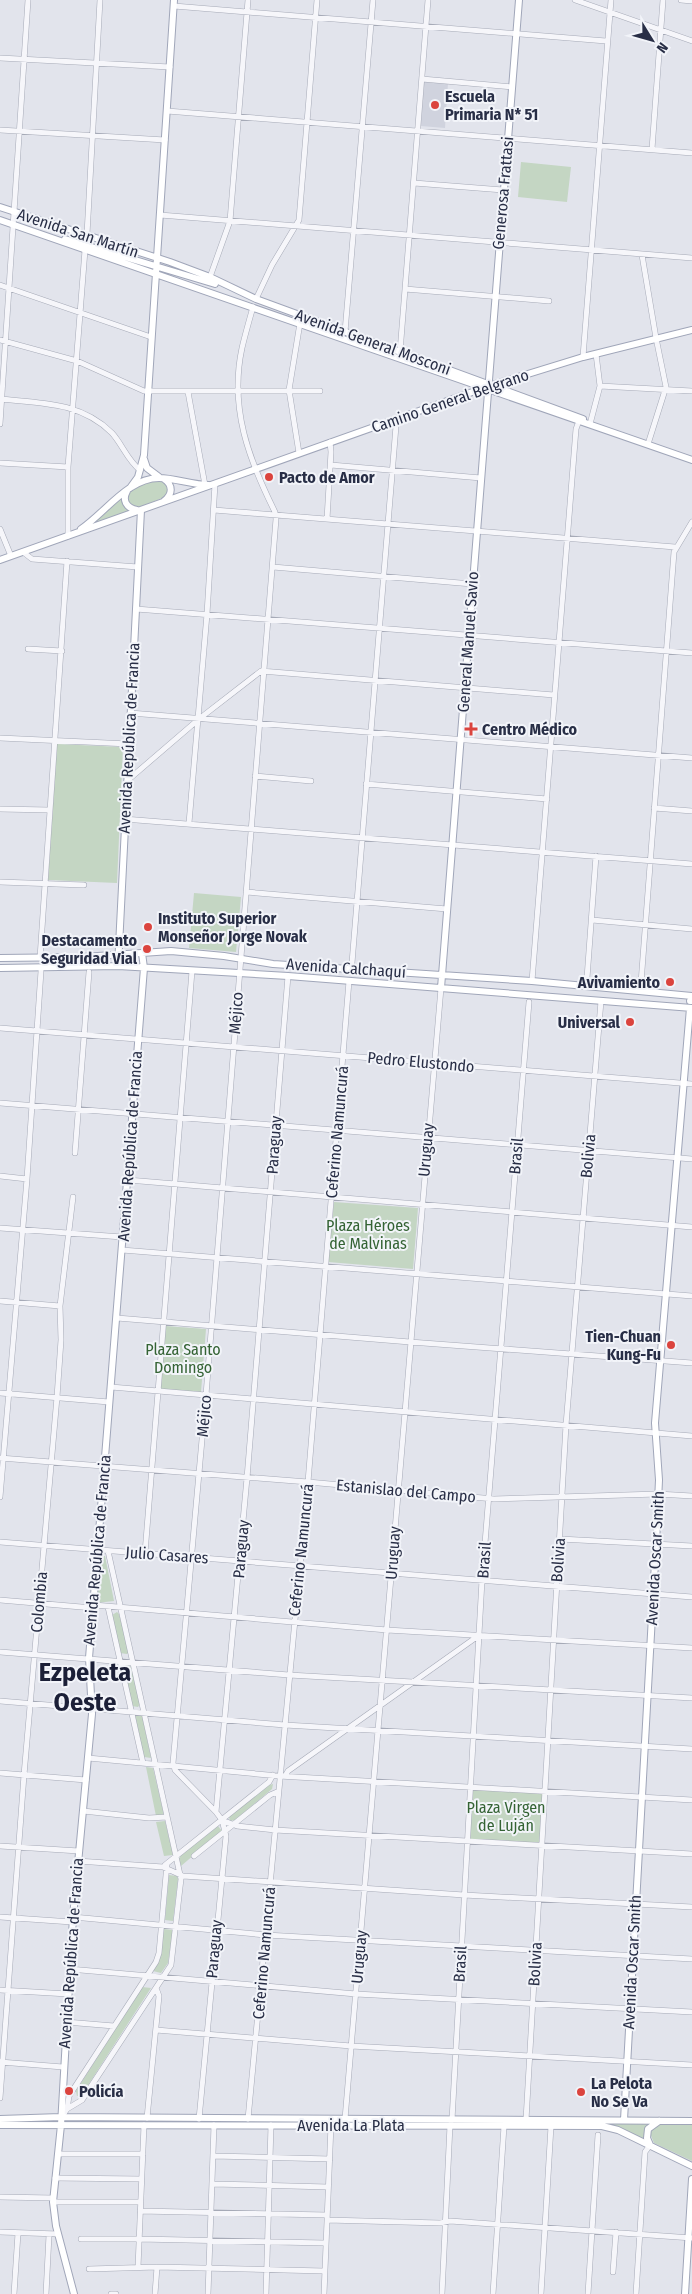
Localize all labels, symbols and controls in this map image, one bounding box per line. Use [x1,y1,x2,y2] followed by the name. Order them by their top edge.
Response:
[627,15,677,65] north arrow
[653,39,671,56] text: N
[445,87,538,124] place label: Escuela Primaria N* 51
[429,99,441,111] marker: Escuela Primaria N* 51
[489,136,517,250] street label: Generosa Frattasi
[15,204,141,262] street label: Avenida San Martín
[293,305,453,379] street label: Avenida General Mosconi
[369,365,531,437] street label: Camino General Belgrano
[279,468,375,487] place label: Pacto de Amor
[263,471,275,483] marker: Pacto de Amor
[454,571,482,713] street label: General Manuel Savio
[115,642,143,834] street label: Avenida República de Francia
[482,720,578,739] place label: Centro Médico
[464,722,478,736] marker: Centro Médico
[158,909,308,946] place label: Instituto Superior Monseñor Jorge Novak
[142,921,154,933] marker: Instituto Superior Monseñor Jorge Novak
[41,931,138,968] place label: Destacamento Seguridad Vial
[141,943,153,955] marker: Destacamento Seguridad Vial
[286,954,406,982] street label: Avenida Calchaquí
[577,973,660,992] place label: Avivamiento
[664,976,676,988] marker: Avivamiento
[225,991,247,1035] street label: Méjico
[558,1013,621,1032] place label: Universal
[624,1016,636,1028] marker: Universal
[367,1048,475,1076] street label: Pedro Elustondo
[114,1050,146,1242] street label: Avenida República de Francia
[322,1065,352,1199] street label: Ceferino Namuncurá
[262,1114,286,1175] street label: Paraguay
[414,1122,438,1178] street label: Uruguay
[577,1133,599,1179] street label: Bolivia
[505,1137,527,1175] street label: Brasil
[326,1216,410,1253] park label: Plaza Héroes de Malvinas
[585,1327,661,1364] place label: Tien-Chuan Kung-Fu
[665,1339,677,1351] marker: Tien-Chuan Kung-Fu
[145,1340,221,1377] park label: Plaza Santo Domingo
[193,1394,215,1438] street label: Méjico
[79,1454,115,1646] street label: Avenida República de Francia
[335,1475,477,1507] street label: Estanislao del Campo
[285,1483,317,1617] street label: Ceferino Namuncurá
[642,1490,668,1626] street label: Avenida Oscar Smith
[229,1518,253,1579] street label: Paraguay
[382,1525,404,1581] street label: Uruguay
[547,1537,569,1583] street label: Bolivia
[473,1541,495,1579] street label: Brasil
[125,1543,209,1567] street label: Julio Casares
[27,1570,51,1633] street label: Colombia
[39,1657,131,1718] district label: Ezpeleta Oeste
[466,1798,546,1835] park label: Plaza Virgen de Luján
[55,1857,87,2049] street label: Avenida República de Francia
[249,1886,279,2020] street label: Ceferino Namuncurá
[619,1894,645,2030] street label: Avenida Oscar Smith
[202,1918,226,1979] street label: Paraguay
[347,1929,371,1985] street label: Uruguay
[524,1941,546,1987] street label: Bolivia
[450,1945,470,1983] street label: Brasil
[591,2074,652,2111] place label: La Pelota No Se Va
[79,2082,123,2101] place label: Policía
[63,2085,75,2097] marker: Policía
[575,2086,587,2098] marker: La Pelota No Se Va
[297,2116,405,2135] street label: Avenida La Plata

